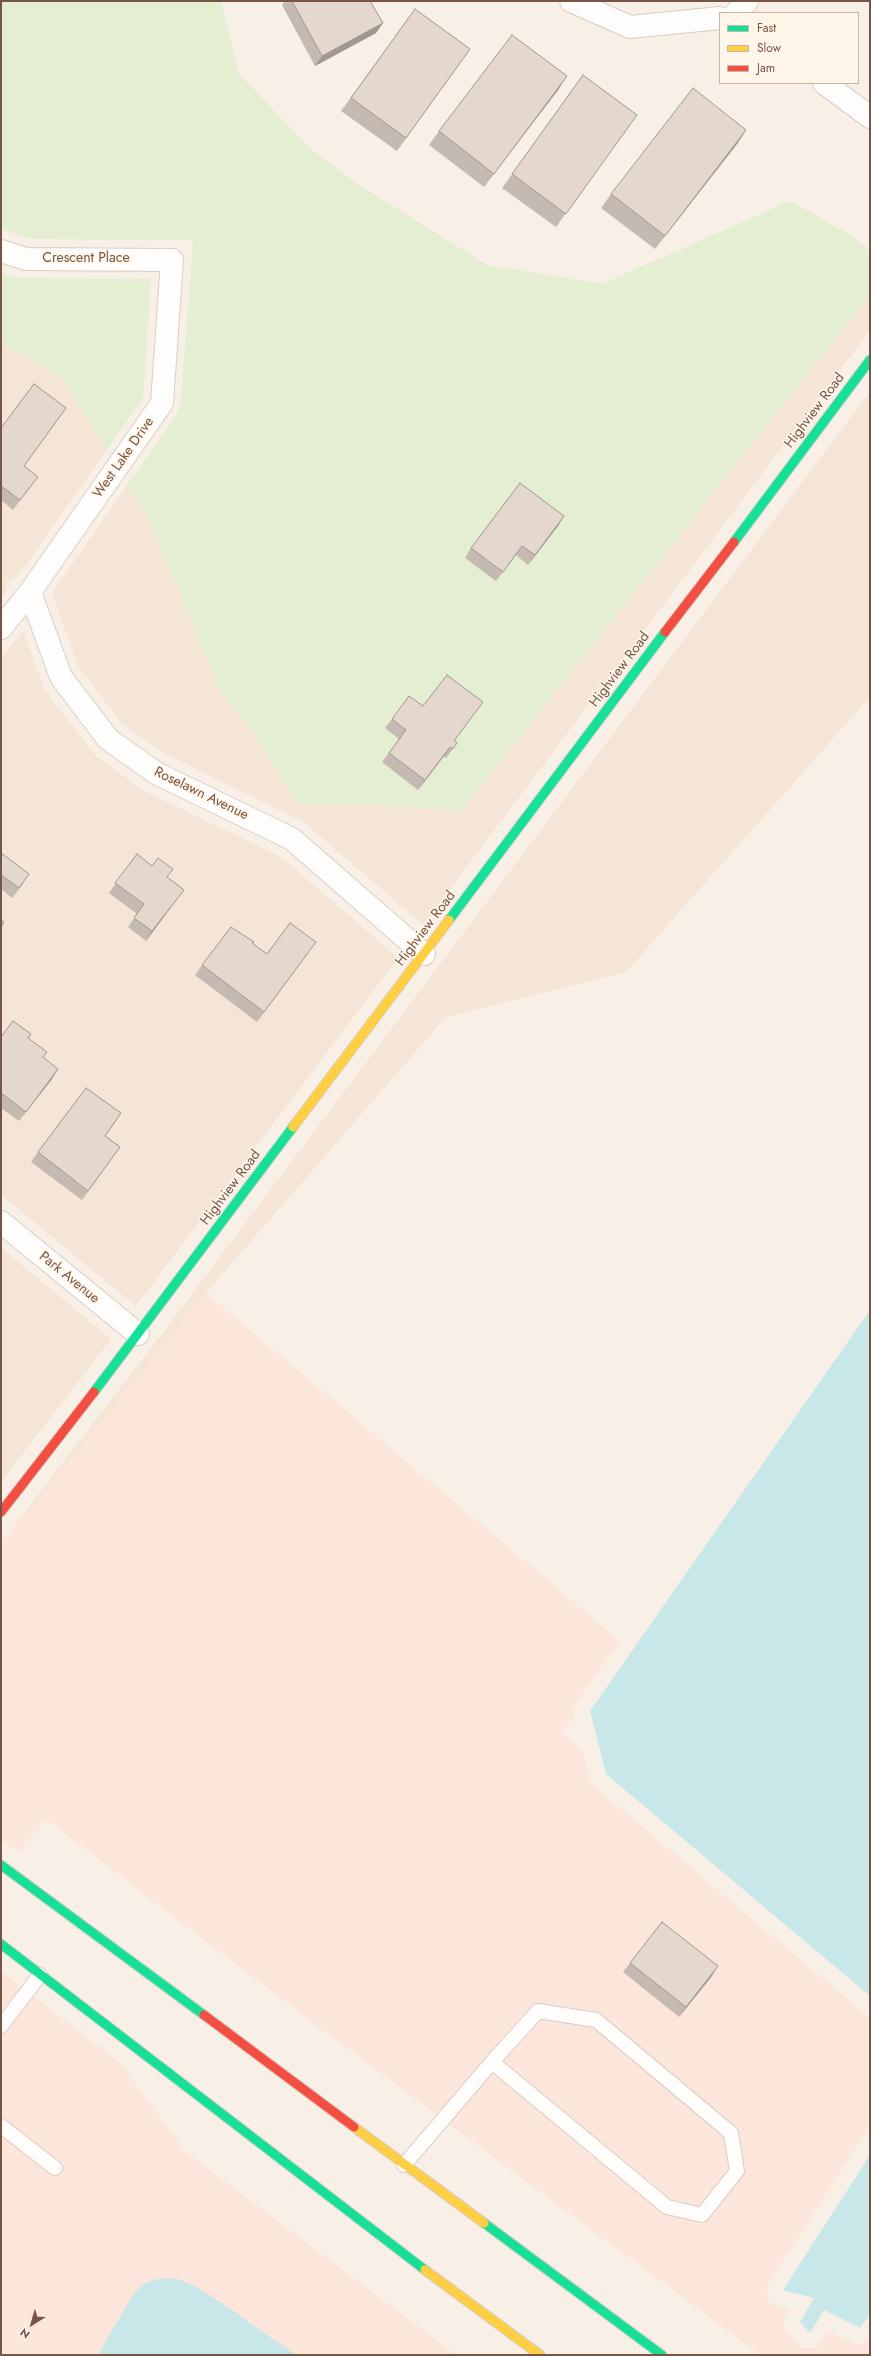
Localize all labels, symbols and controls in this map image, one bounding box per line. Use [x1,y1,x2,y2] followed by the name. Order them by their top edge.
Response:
[719,12,859,84] legend
[757,19,776,37] text: Fast
[757,39,781,57] text: Slow
[757,59,775,77] text: Jam
[42,251,130,267] street label: Crescent Place
[781,370,849,452] street label: Highview Road
[90,414,158,502] street label: West Lake Drive
[586,629,654,711] street label: Highview Road
[151,764,251,824] street label: Roselawn Avenue
[392,888,460,970] street label: Highview Road
[197,1147,265,1229] street label: Highview Road
[35,1249,103,1307] street label: Park Avenue
[12,2304,52,2344] north arrow
[16,2325,33,2343] text: N

